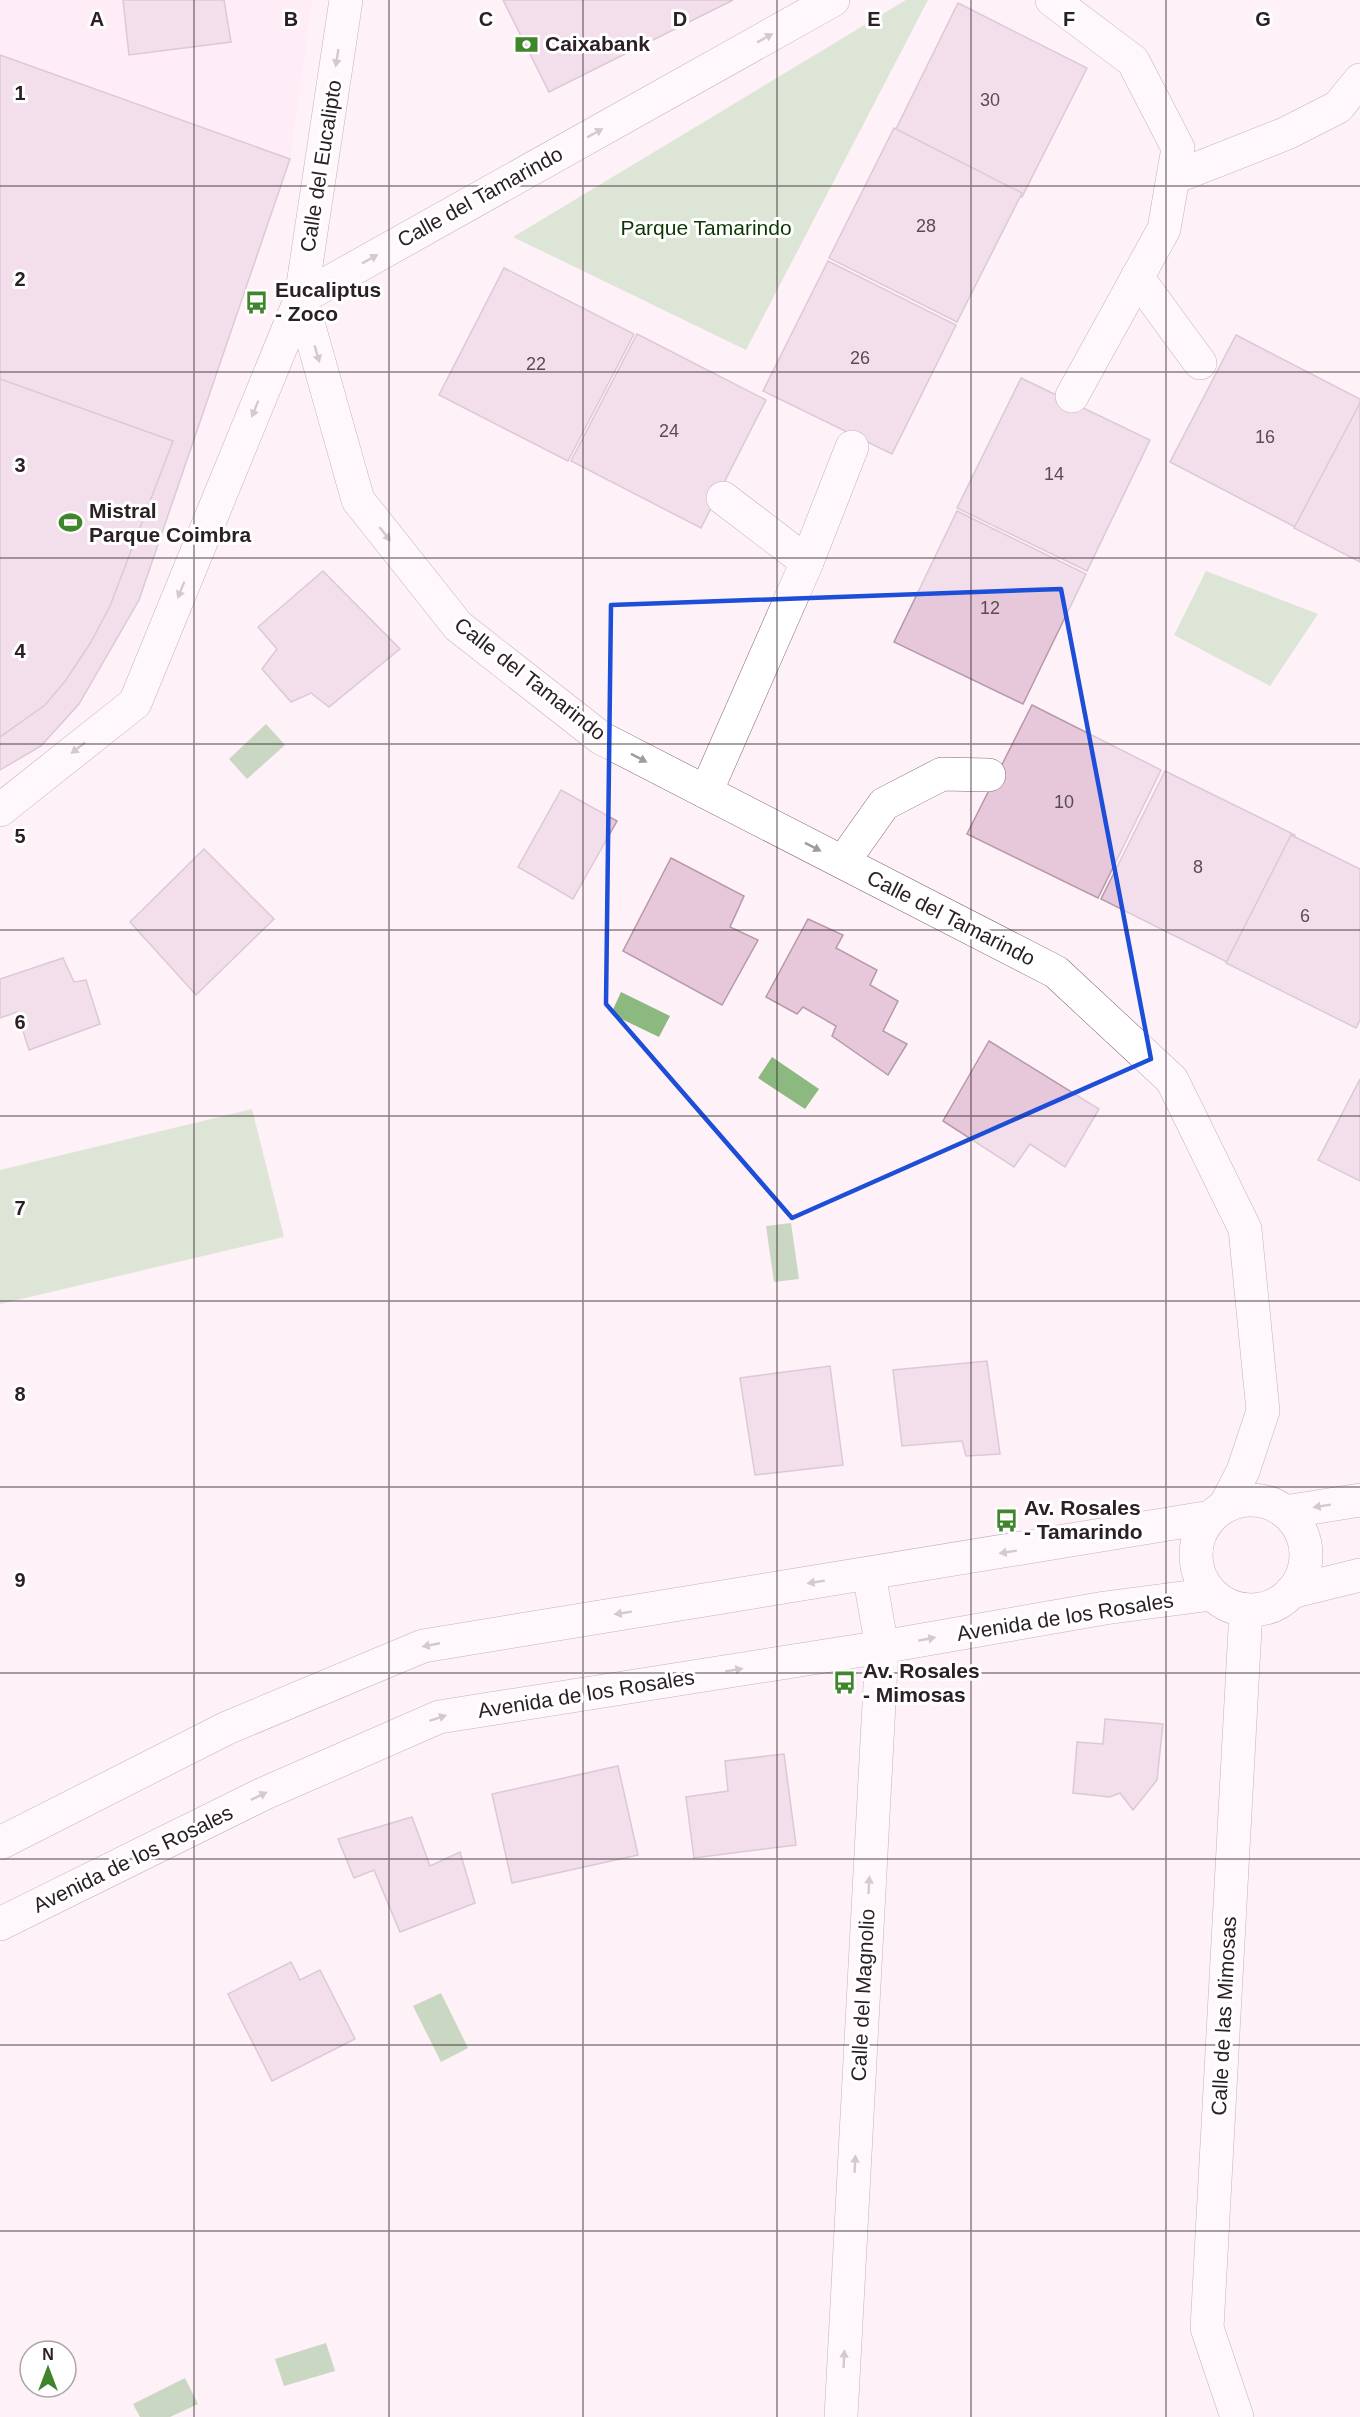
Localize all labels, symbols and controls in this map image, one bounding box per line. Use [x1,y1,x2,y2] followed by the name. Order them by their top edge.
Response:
[90,8,104,30] text: A
[284,8,298,30] text: B
[479,8,493,30] text: C
[673,8,687,30] text: D
[867,8,881,30] text: E
[1063,8,1075,30] text: F
[1255,8,1271,30] text: G
[514,31,540,57] bank icon: Caixabank
[545,32,650,55] place label: Caixabank
[757,33,774,43] one-way arrow
[333,48,342,67] one-way arrow
[296,78,345,254] street label: Calle del Eucalipto
[14,82,26,104] text: 1
[980,90,1000,110] house number: 30
[587,128,604,138] one-way arrow
[393,142,566,252] street label: Calle del Tamarindo
[620,216,792,239] park label: Parque Tamarindo
[916,216,936,236] house number: 28
[362,254,379,264] one-way arrow
[14,268,26,290] text: 2
[275,278,381,325] place label: Eucaliptus - Zoco
[244,289,270,315] bus stop icon: Eucaliptus - Zoco
[313,345,322,363] one-way arrow
[850,348,870,368] house number: 26
[526,354,546,374] house number: 22
[250,400,259,418] one-way arrow
[659,421,679,441] house number: 24
[1255,427,1275,447] house number: 16
[14,454,26,476] text: 3
[1044,464,1064,484] house number: 14
[89,499,252,546] place label: Mistral Parque Coimbra
[58,510,84,536] sports icon: Mistral Parque Coimbra
[378,526,391,542] one-way arrow
[176,581,186,599] one-way arrow
[980,598,1000,618] house number: 12
[450,613,610,745] street label: Calle del Tamarindo
[14,640,26,662] text: 4
[70,741,86,754] one-way arrow
[631,753,648,762] one-way arrow
[1054,792,1074,812] house number: 10
[14,825,26,847] text: 5
[804,842,821,851] one-way arrow
[1193,857,1203,877] house number: 8
[863,865,1039,970] street label: Calle del Tamarindo
[1300,906,1310,926] house number: 6
[14,1011,26,1033] text: 6
[14,1197,26,1219] text: 7
[14,1383,26,1405] text: 8
[1024,1496,1143,1543] place label: Av. Rosales - Tamarindo
[1313,1502,1332,1511] one-way arrow
[993,1507,1019,1533] bus stop icon: Av. Rosales - Tamarindo
[999,1548,1018,1557] one-way arrow
[14,1569,26,1591] text: 9
[806,1578,825,1587] one-way arrow
[955,1588,1175,1645] street label: Avenida de los Rosales
[613,1609,632,1618] one-way arrow
[917,1634,936,1643] one-way arrow
[421,1641,440,1650] one-way arrow
[863,1659,980,1706] place label: Av. Rosales - Mimosas
[476,1665,696,1722] street label: Avenida de los Rosales
[725,1665,744,1674] one-way arrow
[832,1670,858,1696] bus stop icon: Av. Rosales - Mimosas
[429,1713,447,1723] one-way arrow
[251,1791,268,1800] one-way arrow
[29,1800,236,1917] street label: Avenida de los Rosales
[865,1876,874,1895] one-way arrow
[846,1908,879,2082] street label: Calle del Magnolio
[1207,1916,1240,2116] street label: Calle de las Mimosas
[850,2154,859,2173] one-way arrow
[18,2339,78,2399] north arrow
[42,2346,54,2363] text: N
[840,2349,849,2368] one-way arrow

